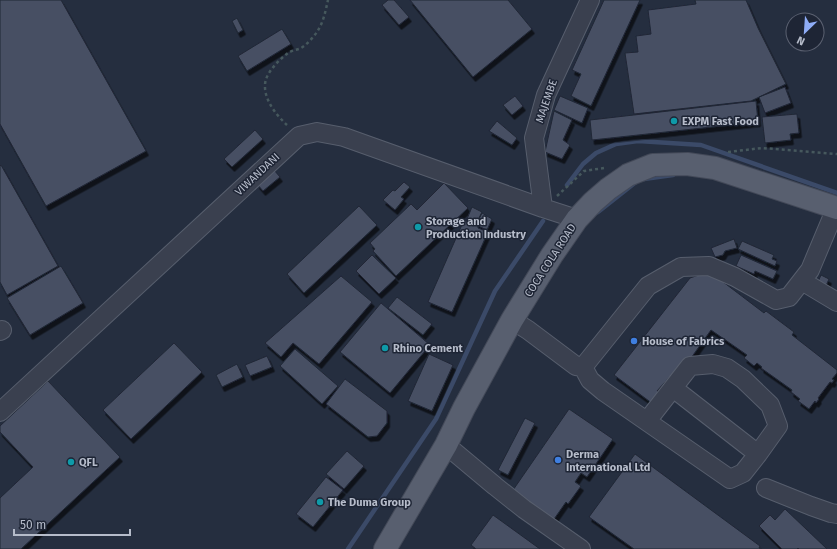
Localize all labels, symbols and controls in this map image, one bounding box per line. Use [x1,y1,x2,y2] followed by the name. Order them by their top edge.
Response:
[785,12,825,52] north arrow
[795,33,807,48] text: N
[533,78,560,125] street label: MAJEMBE
[682,115,759,128] place label: EXPM Fast Food
[669,116,679,126] marker: EXPM Fast Food
[232,150,282,198] street label: VIWANDANI
[426,215,526,241] place label: Storage and Production Industry
[522,221,579,299] street label: COCA COLA ROAD
[413,222,423,232] marker: Storage and Production Industry
[642,335,725,348] place label: House of Fabrics
[629,336,639,346] marker: House of Fabrics
[393,342,464,355] place label: Rhino Cement
[380,343,390,353] marker: Rhino Cement
[566,448,650,474] place label: Derma International Ltd
[553,455,563,465] marker: Derma International Ltd
[79,456,98,469] place label: QFL
[66,457,76,467] marker: QFL
[328,496,411,509] place label: The Duma Group
[315,497,325,507] marker: The Duma Group
[14,511,130,537] scale bar
[20,518,46,532] text: 50 m

